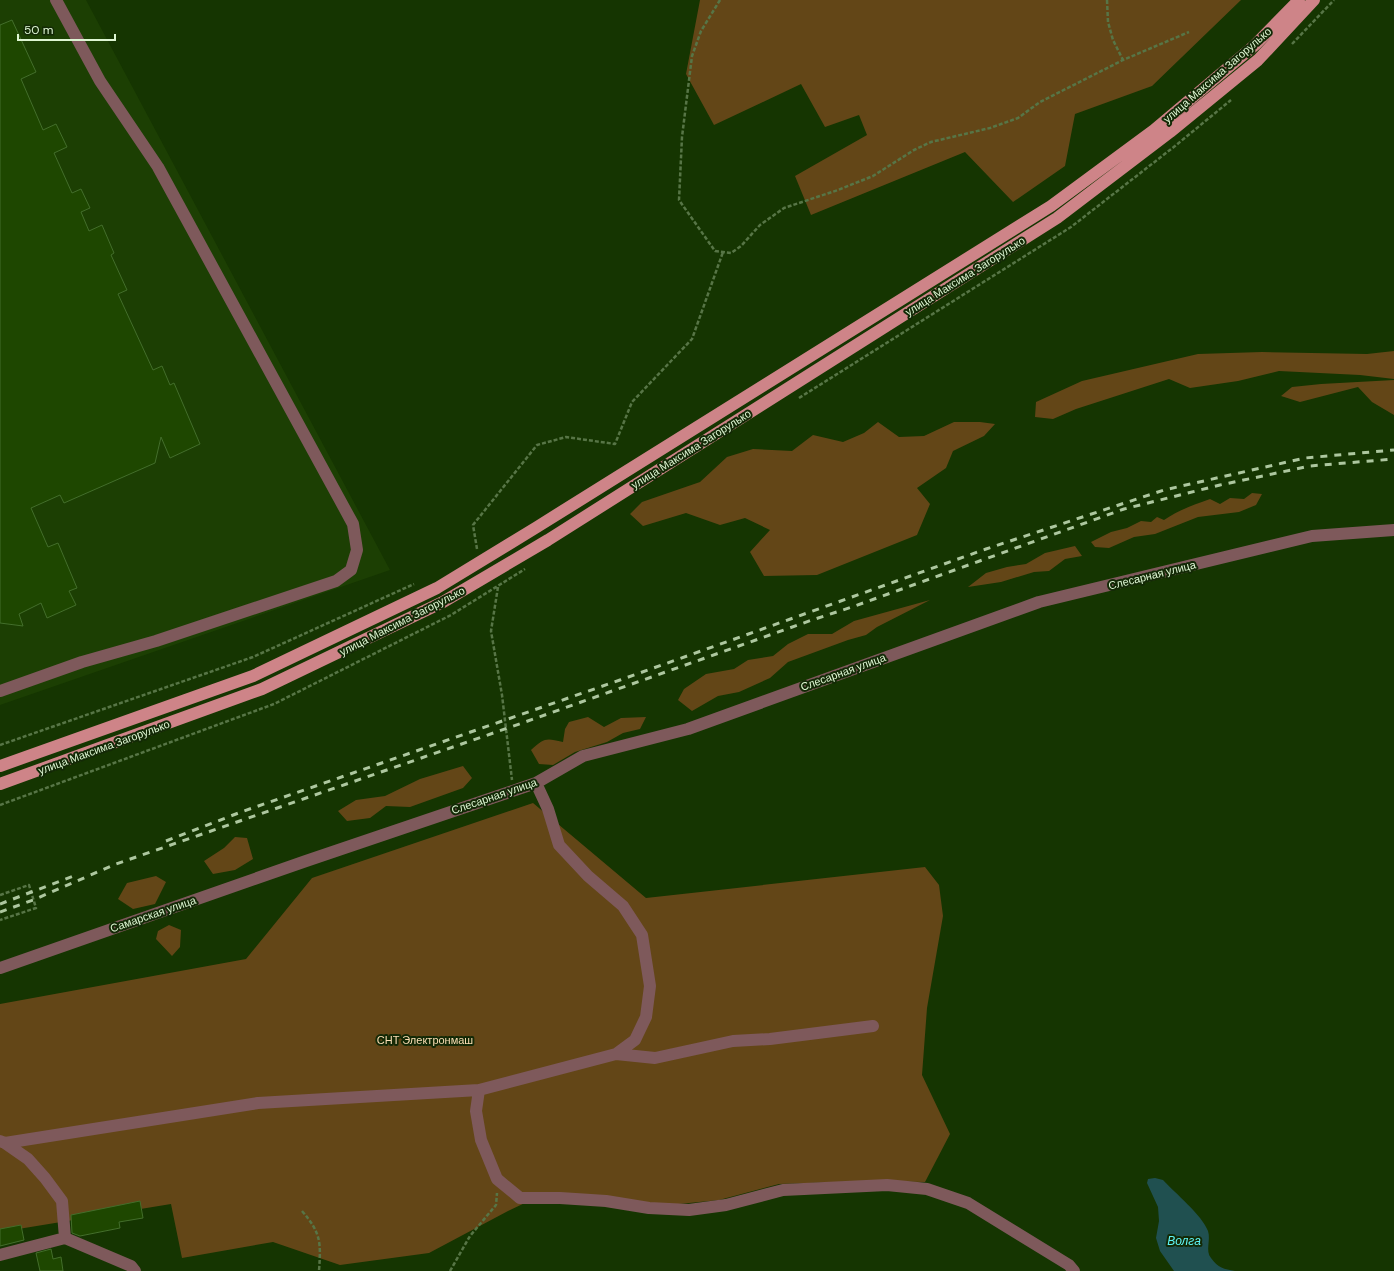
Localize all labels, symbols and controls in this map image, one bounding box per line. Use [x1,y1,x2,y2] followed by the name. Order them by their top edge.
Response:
[18,16,115,42] scale bar
[24,22,53,38] text: 50 m
[1160,24,1274,126] street label: улица Максима Загорулько
[902,233,1028,319] street label: улица Максима Загорулько
[628,406,754,492] street label: улица Максима Загорулько
[1107,557,1198,593] street label: Слесарная улица
[337,583,467,659] street label: улица Максима Загорулько
[799,650,888,694] street label: Слесарная улица
[36,717,172,777] street label: улица Максима Загорулько
[449,775,539,817] street label: Слесарная улица
[108,892,199,935] street label: Самарская улица
[377,1033,473,1047] park label: СНТ Электронмаш
[1167,1233,1201,1249] water label: Волга

